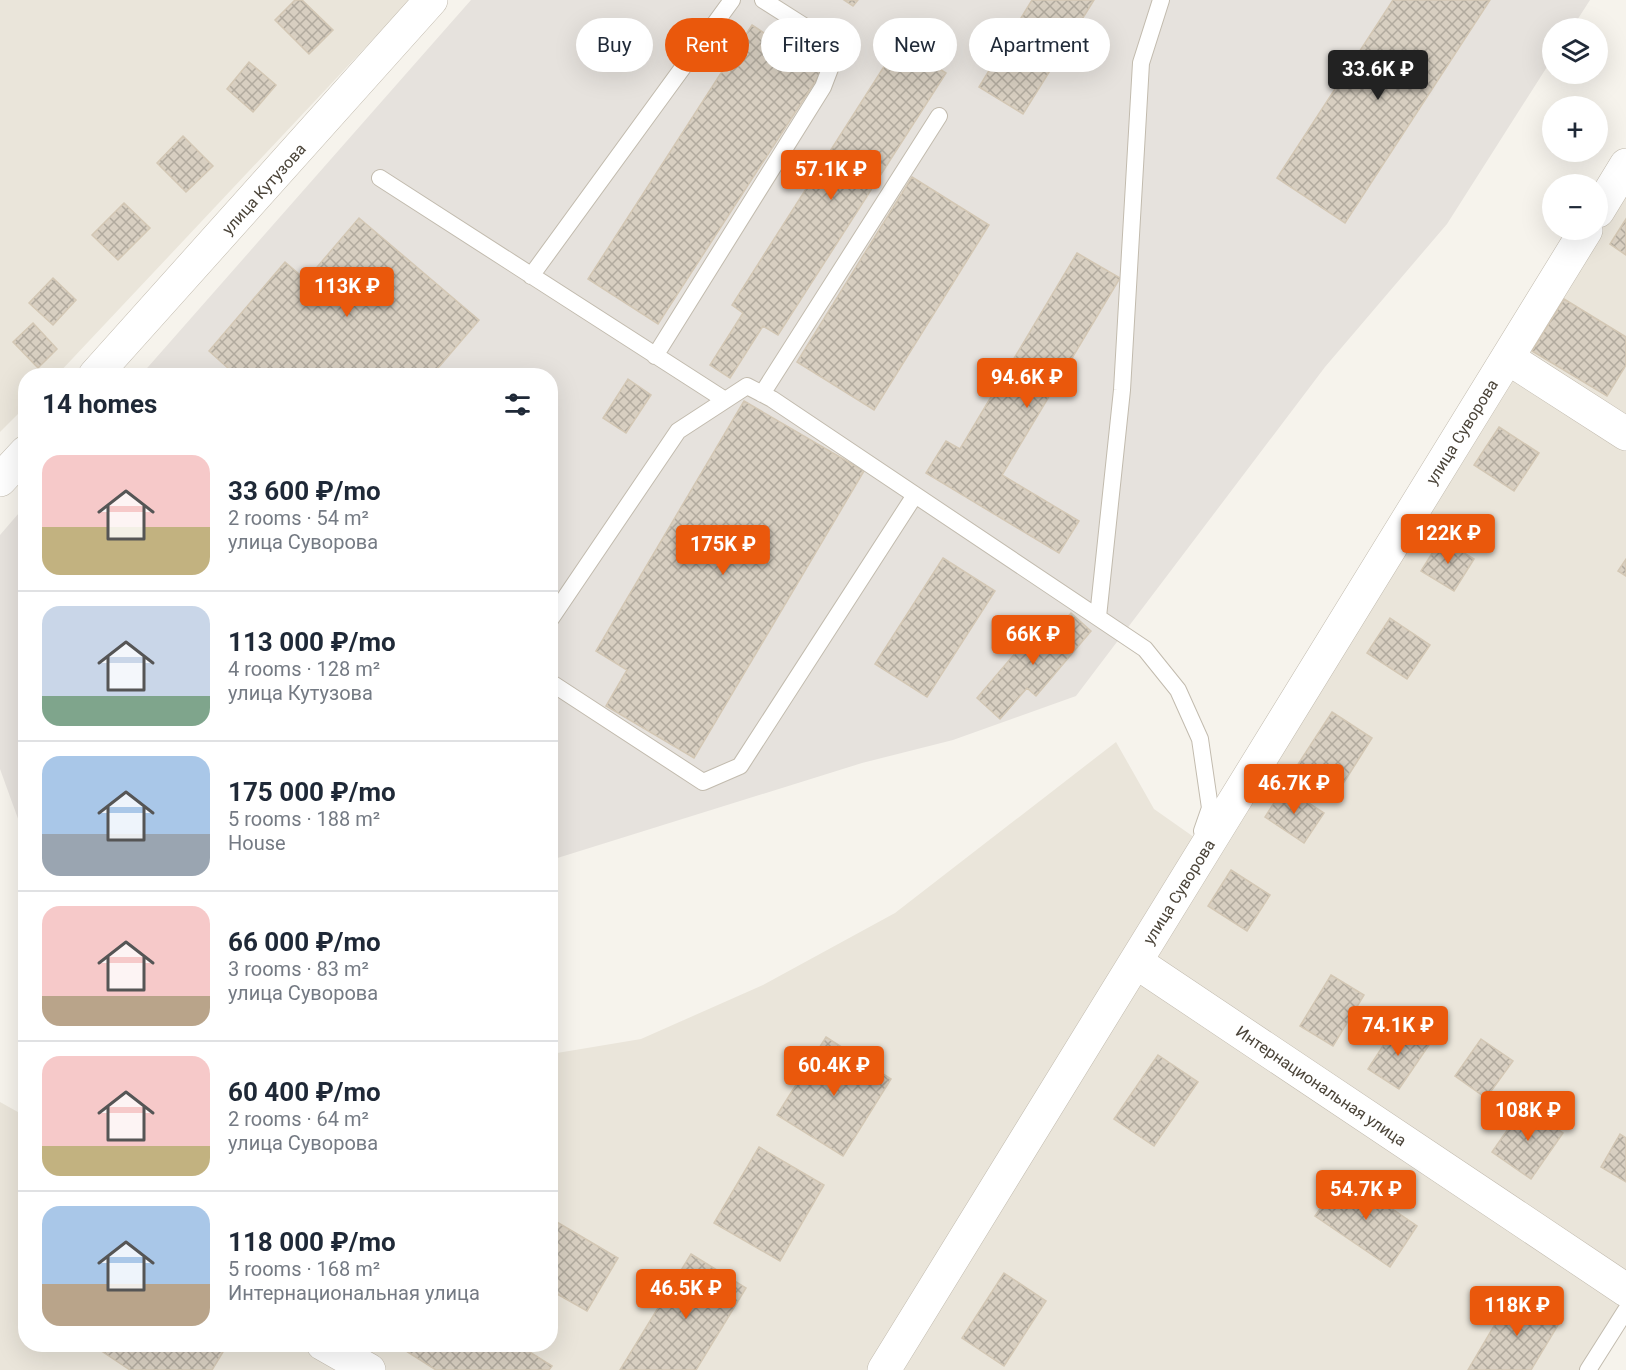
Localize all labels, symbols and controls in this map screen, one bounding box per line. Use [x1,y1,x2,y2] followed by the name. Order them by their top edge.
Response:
[576,18,653,72] chip: Buy
[665,18,749,72] chip: Rent
[761,18,861,72] chip: Filters
[873,18,957,72] chip: New
[969,18,1110,72] chip: Apartment
[1542,18,1608,240] map controls
[1542,18,1608,84] button: layers
[1323,50,1433,101] pin: 33.6K ₽
[1342,57,1414,81] text: 33.6K ₽
[1542,96,1608,162] button: +
[218,140,310,238] street label: улица Кутузова
[776,150,886,201] pin: 57.1K ₽
[795,157,867,181] text: 57.1K ₽
[1542,174,1608,240] button: −
[298,267,396,318] pin: 113K ₽
[314,274,380,298] text: 113K ₽
[972,358,1082,409] pin: 94.6K ₽
[991,365,1063,389] text: 94.6K ₽
[1422,376,1502,488] street label: улица Суворова
[501,388,534,421] icon: filters
[42,389,157,419] text: 14 homes
[228,476,381,506] text: 33 600 ₽/mo
[90,479,162,551] icon: home
[228,506,369,530] text: 2 rooms · 54 m²
[1399,514,1497,565] pin: 122K ₽
[1415,521,1481,545] text: 122K ₽
[674,525,772,576] pin: 175K ₽
[228,530,378,554] text: улица Суворова
[690,532,756,556] text: 175K ₽
[991,615,1075,666] pin: 66K ₽
[1006,622,1060,646] text: 66K ₽
[228,627,396,657] text: 113 000 ₽/mo
[90,630,162,702] icon: home
[228,657,380,681] text: 4 rooms · 128 m²
[228,681,373,705] text: улица Кутузова
[1239,764,1349,815] pin: 46.7K ₽
[1258,771,1330,795] text: 46.7K ₽
[228,777,396,807] text: 175 000 ₽/mo
[90,780,162,852] icon: home
[228,807,380,831] text: 5 rooms · 188 m²
[228,831,286,855] text: House
[1139,836,1219,948] street label: улица Суворова
[228,927,381,957] text: 66 000 ₽/mo
[90,930,162,1002] icon: home
[228,957,369,981] text: 3 rooms · 83 m²
[228,981,378,1005] text: улица Суворова
[1343,1006,1453,1057] pin: 74.1K ₽
[1362,1013,1434,1037] text: 74.1K ₽
[1232,1022,1410,1150] street label: Интернациональная улица
[779,1046,889,1097] pin: 60.4K ₽
[798,1053,870,1077] text: 60.4K ₽
[228,1077,381,1107] text: 60 400 ₽/mo
[90,1080,162,1152] icon: home
[1479,1091,1577,1142] pin: 108K ₽
[1495,1098,1561,1122] text: 108K ₽
[228,1107,369,1131] text: 2 rooms · 64 m²
[228,1131,378,1155] text: улица Суворова
[1311,1170,1421,1221] pin: 54.7K ₽
[1330,1177,1402,1201] text: 54.7K ₽
[228,1227,396,1257] text: 118 000 ₽/mo
[90,1230,162,1302] icon: home
[228,1257,380,1281] text: 5 rooms · 168 m²
[631,1269,741,1320] pin: 46.5K ₽
[650,1276,722,1300] text: 46.5K ₽
[228,1281,480,1305] text: Интернациональная улица
[1468,1286,1566,1337] pin: 118K ₽
[1484,1293,1550,1317] text: 118K ₽

